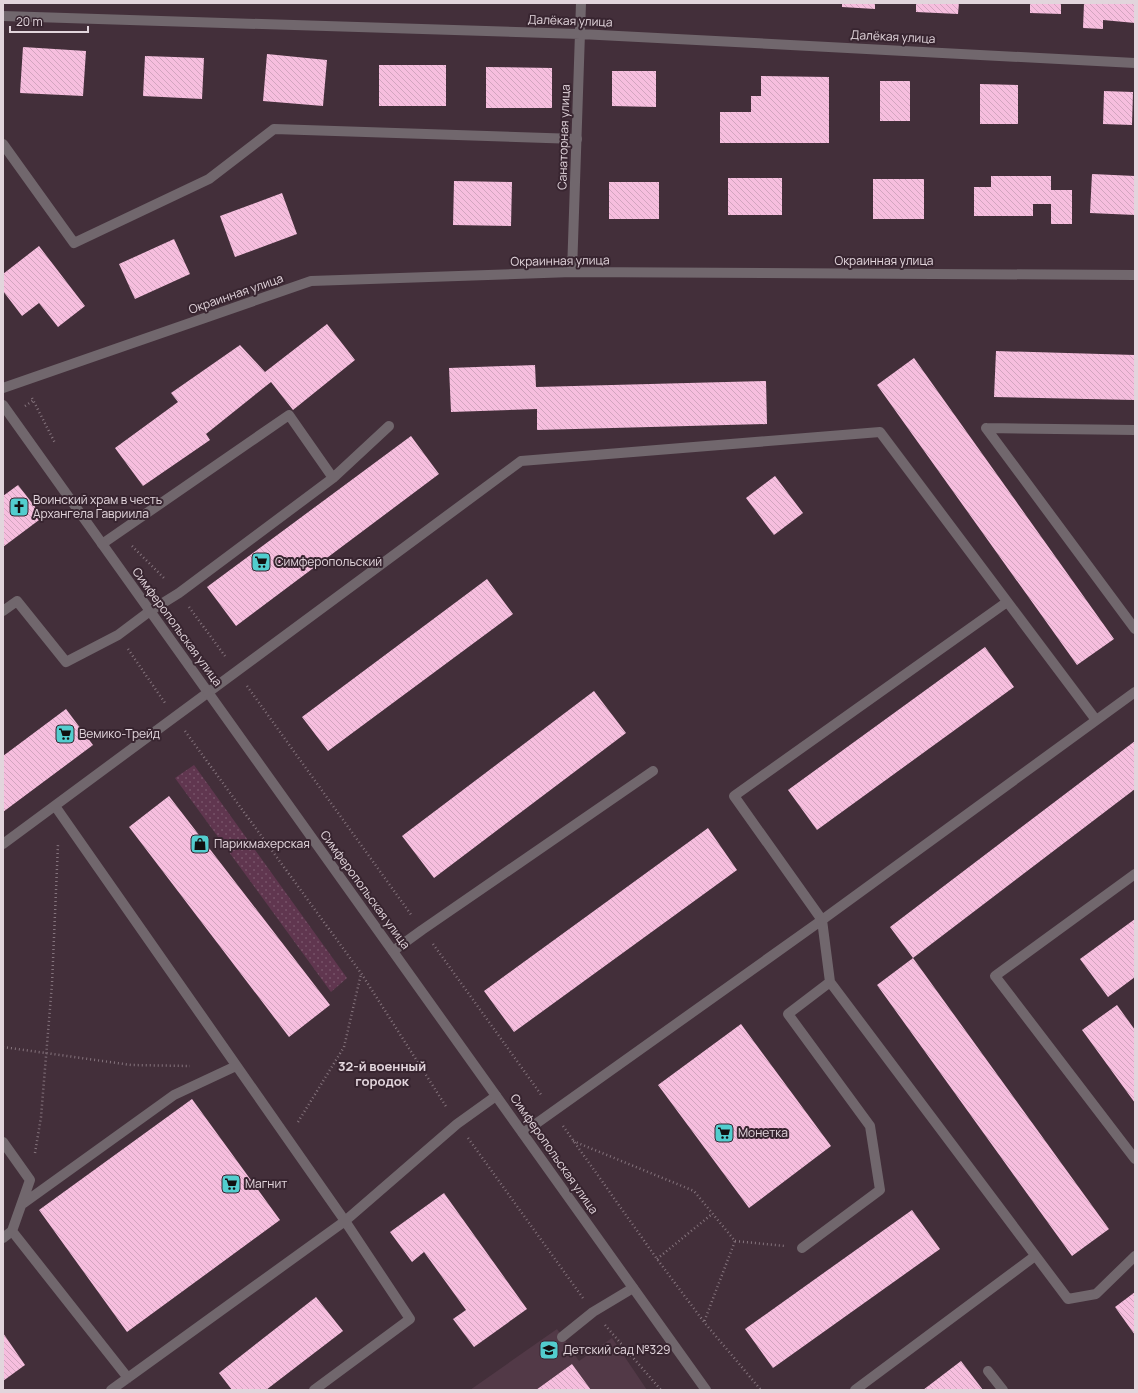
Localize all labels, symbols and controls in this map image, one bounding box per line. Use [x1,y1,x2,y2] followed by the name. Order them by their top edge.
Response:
[10,8,88,34] scale bar
[527,11,613,30] street label: Далёкая улица
[16,13,43,30] text: 20 m
[850,26,936,47] street label: Далёкая улица
[553,84,574,190] street label: Санаторная улица
[510,251,610,270] street label: Окраинная улица
[834,252,934,269] street label: Окраинная улица
[186,269,285,318] street label: Окраинная улица
[33,491,162,522] place label: Воинский храм в честь Архангела Гавриила
[8,496,30,518] church icon: Воинский храм в честь Архангела Гавриила
[250,551,272,573] supermarket icon: Симферопольский
[275,553,382,570] place label: Симферопольский
[128,564,226,690] street label: Симферопольская улица
[54,723,76,745] supermarket icon: Вемико-Трейд
[79,725,160,742] place label: Вемико-Трейд
[316,827,414,953] street label: Симферопольская улица
[189,833,211,855] shop icon: Парикмахерская
[214,835,310,852] place label: Парикмахерская
[338,1057,426,1090] district label: 32-й военный городок
[506,1090,602,1217] street label: Симферопольская улица
[713,1122,735,1144] supermarket icon: Монетка
[738,1124,788,1141] place label: Монетка
[220,1173,242,1195] supermarket icon: Магнит
[245,1175,287,1192] place label: Магнит
[538,1339,560,1361] school or university icon: Детский сад №329
[563,1341,670,1358] place label: Детский сад №329

